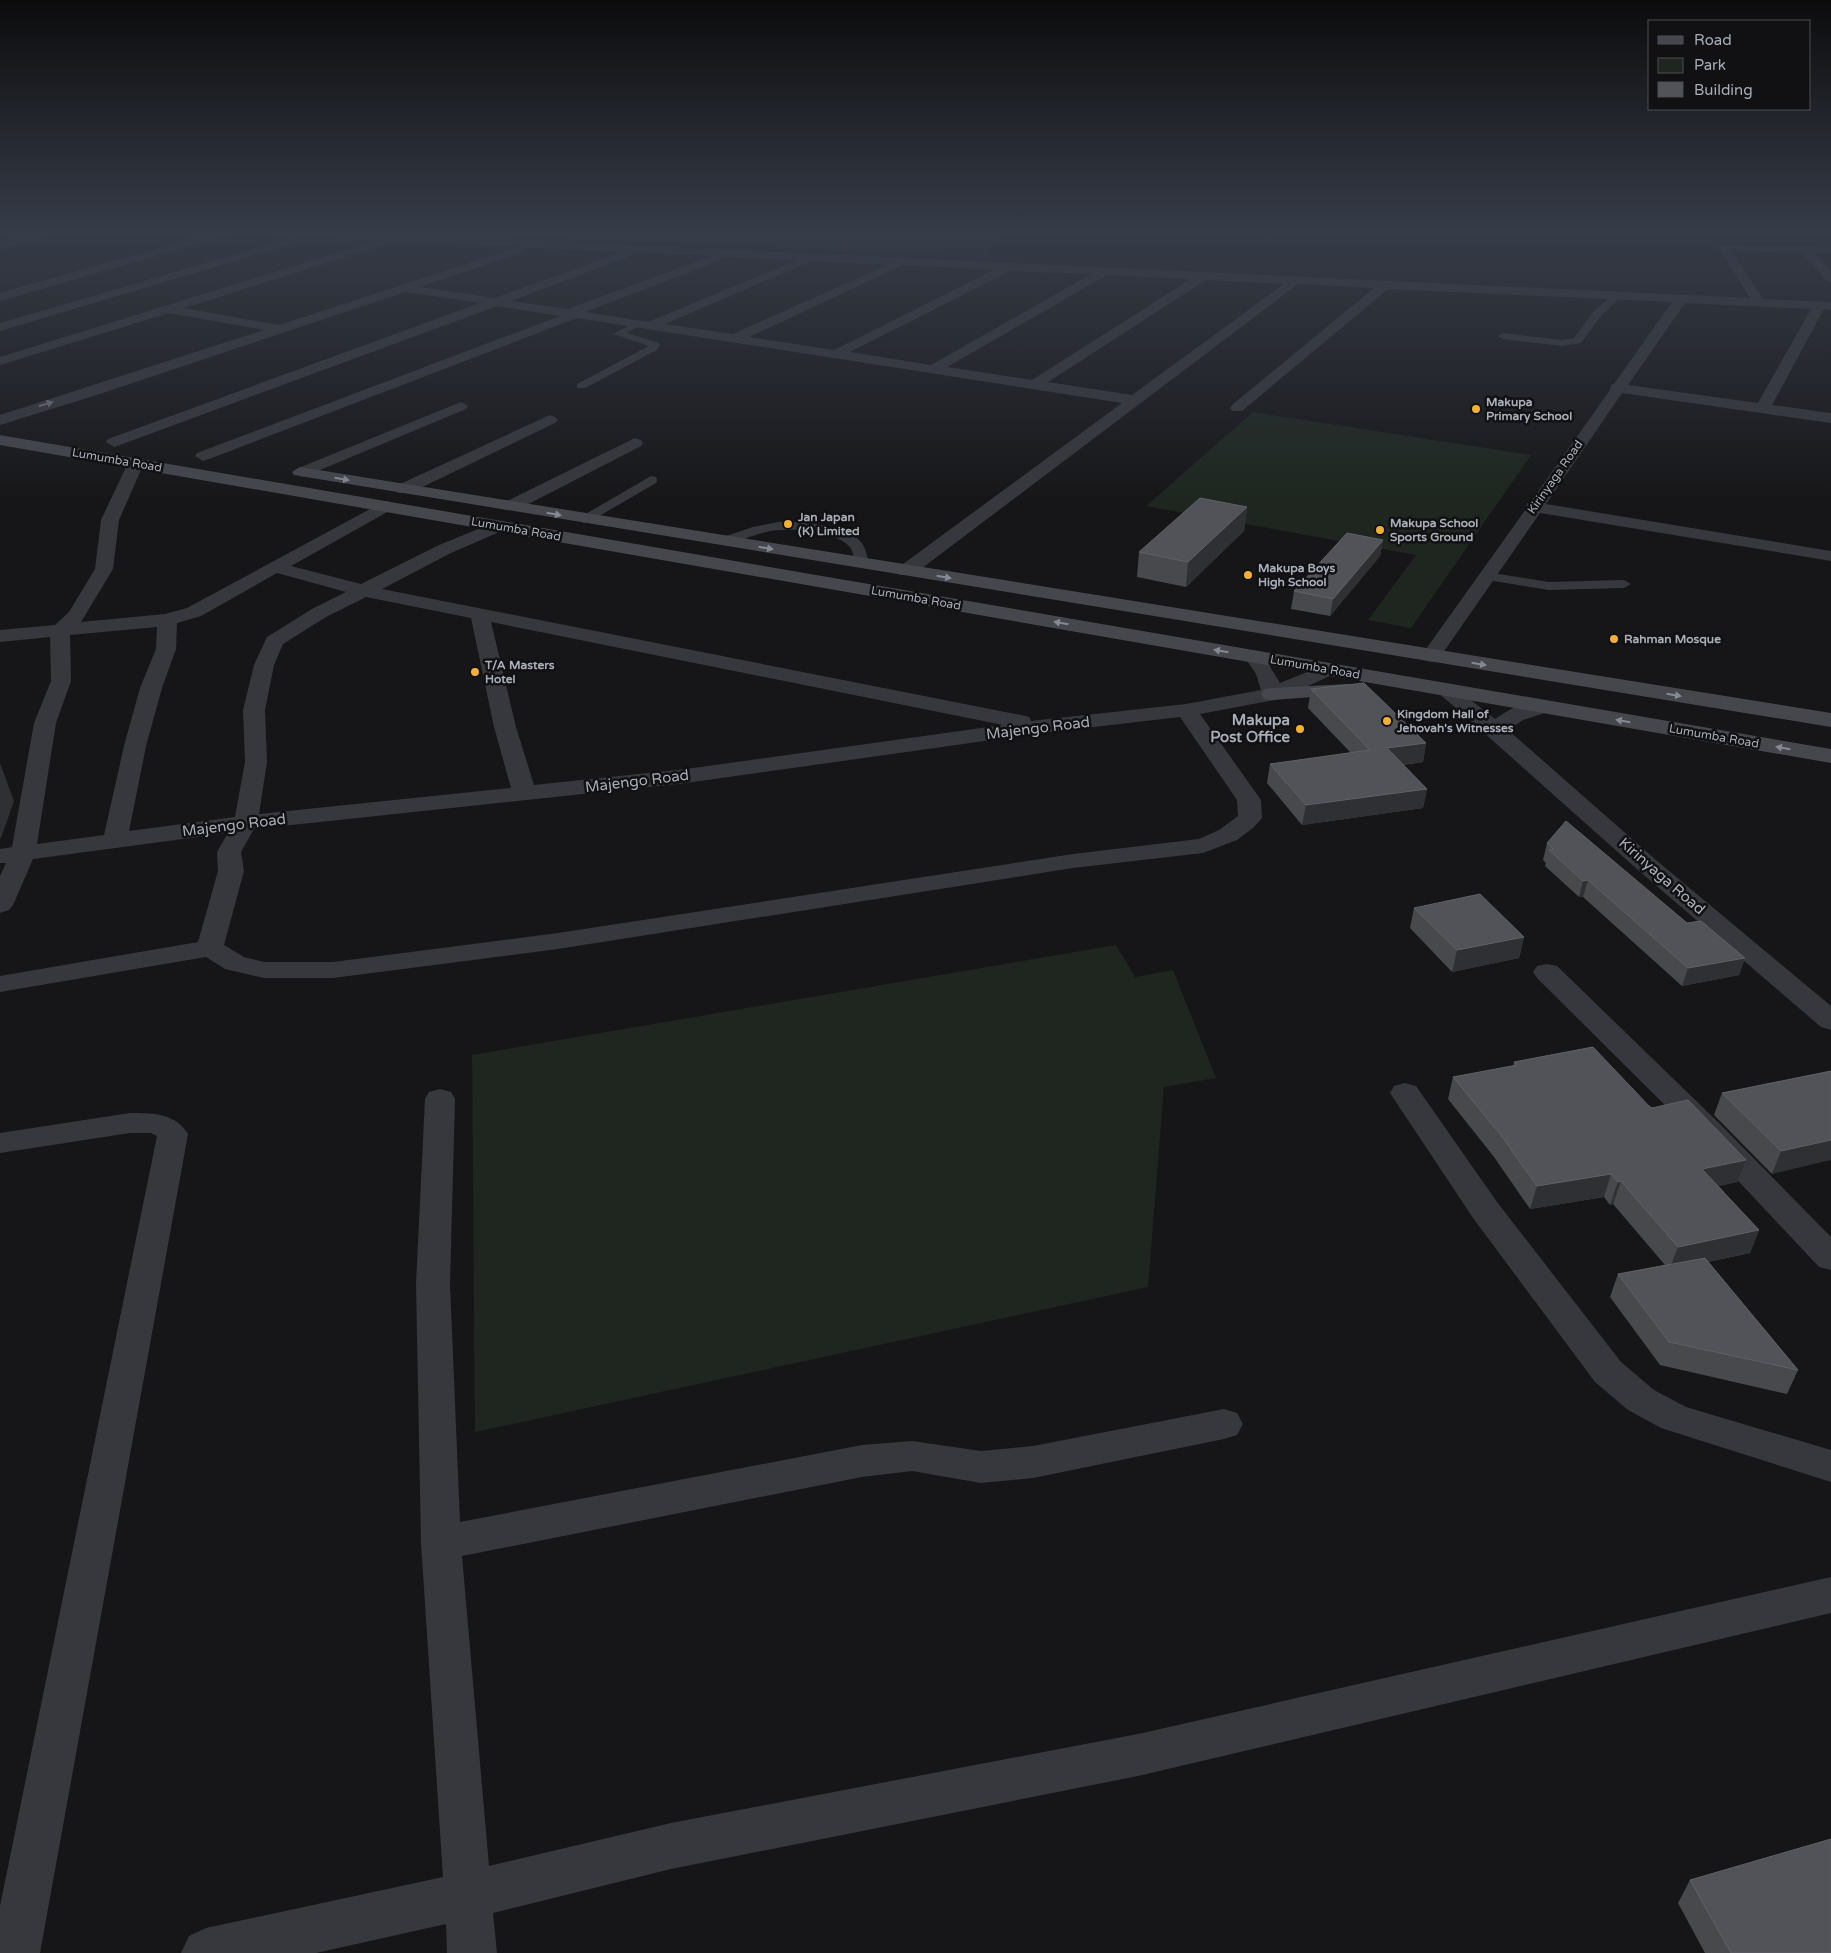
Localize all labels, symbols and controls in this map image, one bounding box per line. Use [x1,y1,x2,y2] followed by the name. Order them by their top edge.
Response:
[1648,20,1811,110] legend
[1694,31,1732,49] text: Road
[1694,56,1726,74] text: Park
[1694,81,1753,99] text: Building
[1486,395,1572,424] place label: Makupa Primary School
[39,400,54,408] one-way arrow
[1470,403,1482,415] marker: Makupa Primary School
[1524,438,1586,516] street label: Kirinyaga Road
[71,445,163,475] street label: Lumumba Road
[334,475,350,483] one-way arrow
[546,510,562,518] one-way arrow
[797,510,860,538] place label: Jan Japan (K) Limited
[470,514,562,544] street label: Lumumba Road
[1390,516,1478,545] place label: Makupa School Sports Ground
[782,518,794,530] marker: Jan Japan (K) Limited
[1374,524,1386,536] marker: Makupa School Sports Ground
[759,544,775,552] one-way arrow
[1258,561,1336,590] place label: Makupa Boys High School
[1242,569,1254,581] marker: Makupa Boys High School
[936,573,952,581] one-way arrow
[870,583,962,613] street label: Lumumba Road
[1053,618,1069,626] one-way arrow
[1624,632,1721,647] place label: Rahman Mosque
[1608,633,1620,645] marker: Rahman Mosque
[1213,646,1229,654] one-way arrow
[1269,652,1361,682] street label: Lumumba Road
[484,658,555,686] place label: T/A Masters Hotel
[1471,660,1487,668] one-way arrow
[469,666,481,678] marker: T/A Masters Hotel
[1666,691,1682,699] one-way arrow
[1396,707,1514,735] place label: Kingdom Hall of Jehovah's Witnesses
[1210,711,1290,746] place label: Makupa Post Office
[985,713,1091,743] street label: Majengo Road
[1381,715,1393,727] marker: Kingdom Hall of Jehovah's Witnesses
[1614,717,1630,725] one-way arrow
[1668,721,1760,751] street label: Lumumba Road
[1294,723,1306,735] marker: Makupa Post Office
[1775,744,1791,752] one-way arrow
[584,766,690,796] street label: Majengo Road
[181,810,287,840] street label: Majengo Road
[1615,834,1709,918] street label: Kirinyaga Road

